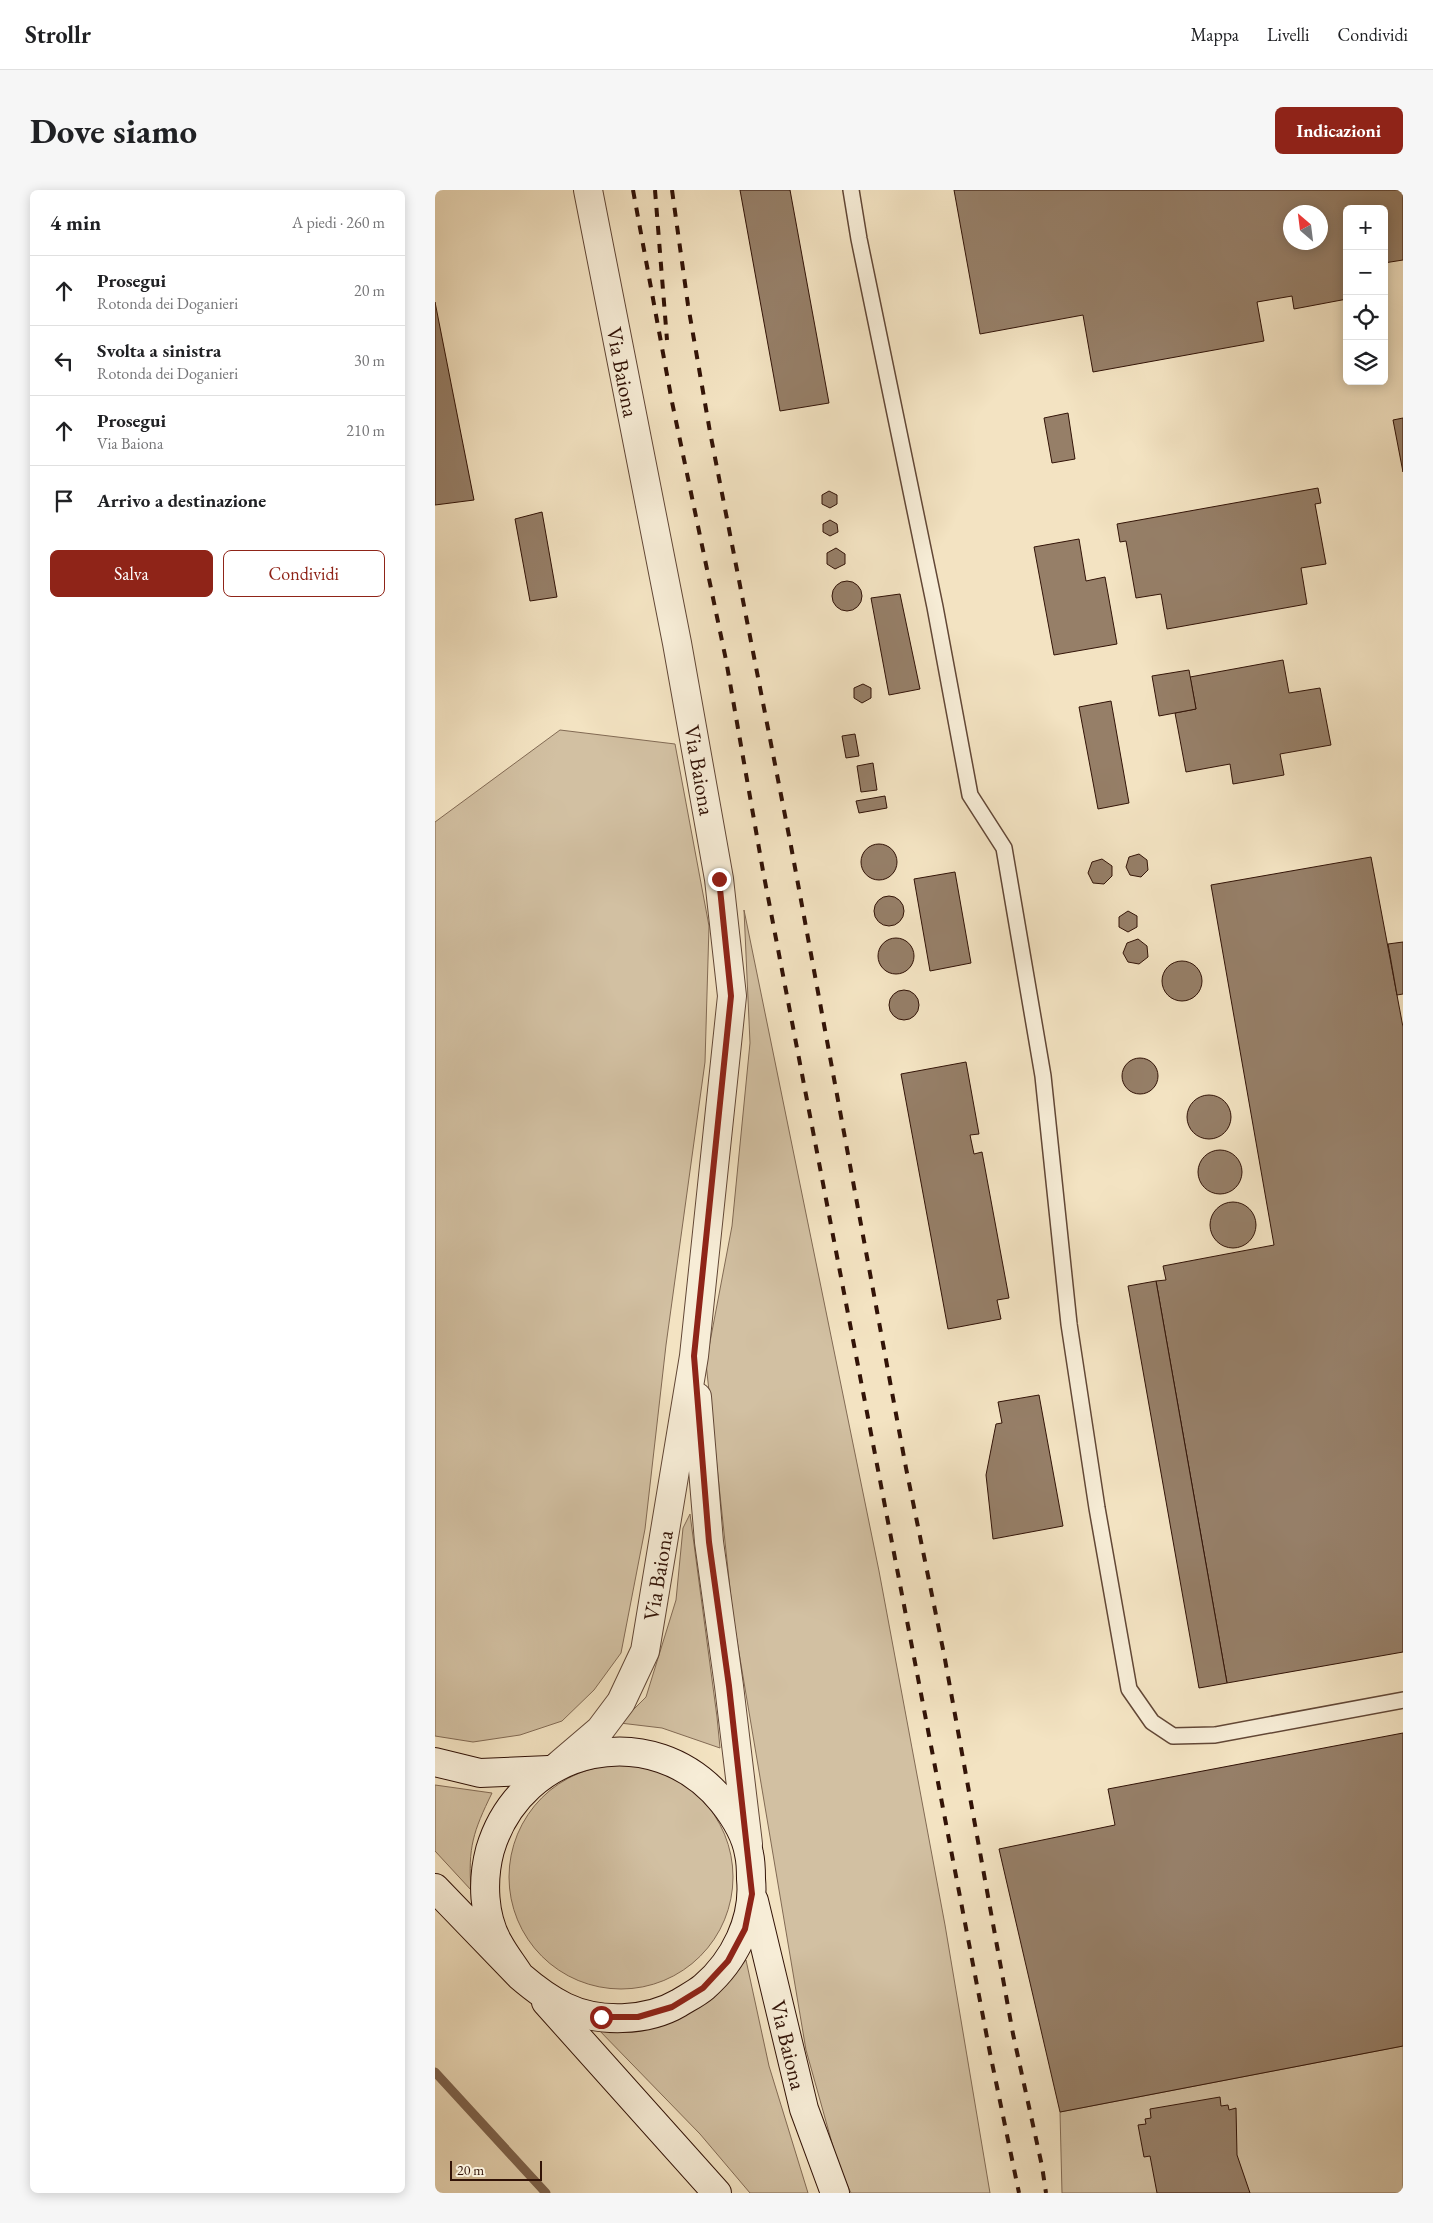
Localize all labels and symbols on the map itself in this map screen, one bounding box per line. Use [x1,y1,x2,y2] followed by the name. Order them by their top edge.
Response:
[1283,205,1328,250] north arrow
[600,325,645,420] street label: Via Baiona
[677,723,722,818] street label: Via Baiona
[708,868,731,891] route end
[636,1528,680,1623] street label: Via Baiona
[763,1997,813,2093] street label: Via Baiona
[590,2006,613,2029] route start
[450,2158,543,2181] scale bar

